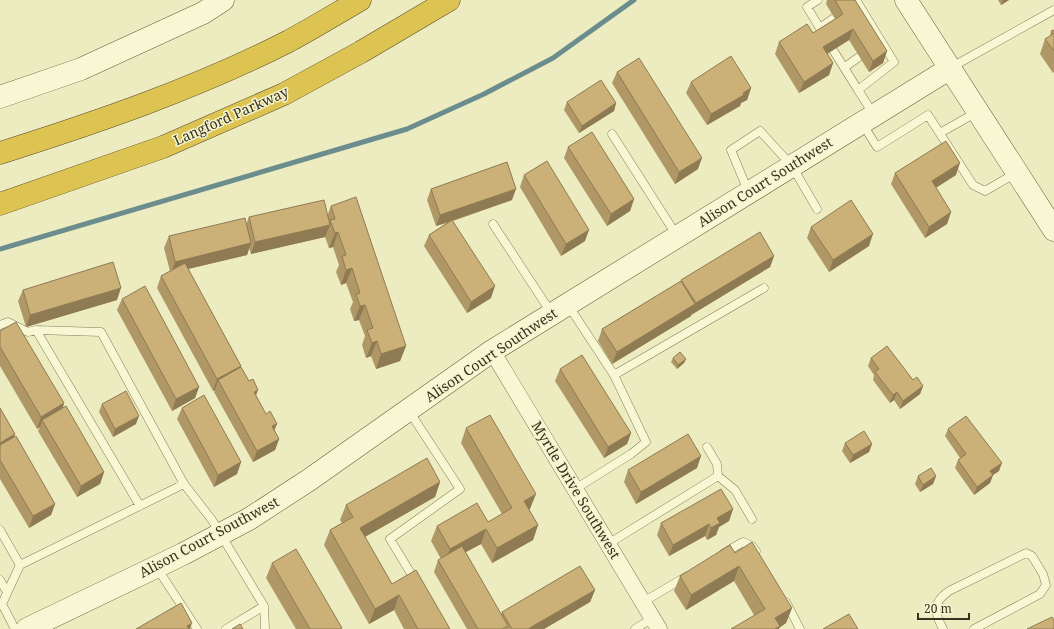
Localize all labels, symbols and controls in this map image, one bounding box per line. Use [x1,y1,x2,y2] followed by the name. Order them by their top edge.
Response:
[170,82,291,149] street label: Langford Parkway
[694,132,836,231] street label: Alison Court Southwest
[421,303,561,406] street label: Alison Court Southwest
[528,417,625,562] street label: Myrtle Drive Southwest
[136,492,282,581] street label: Alison Court Southwest
[918,595,969,621] scale bar
[924,600,952,617] text: 20 m

